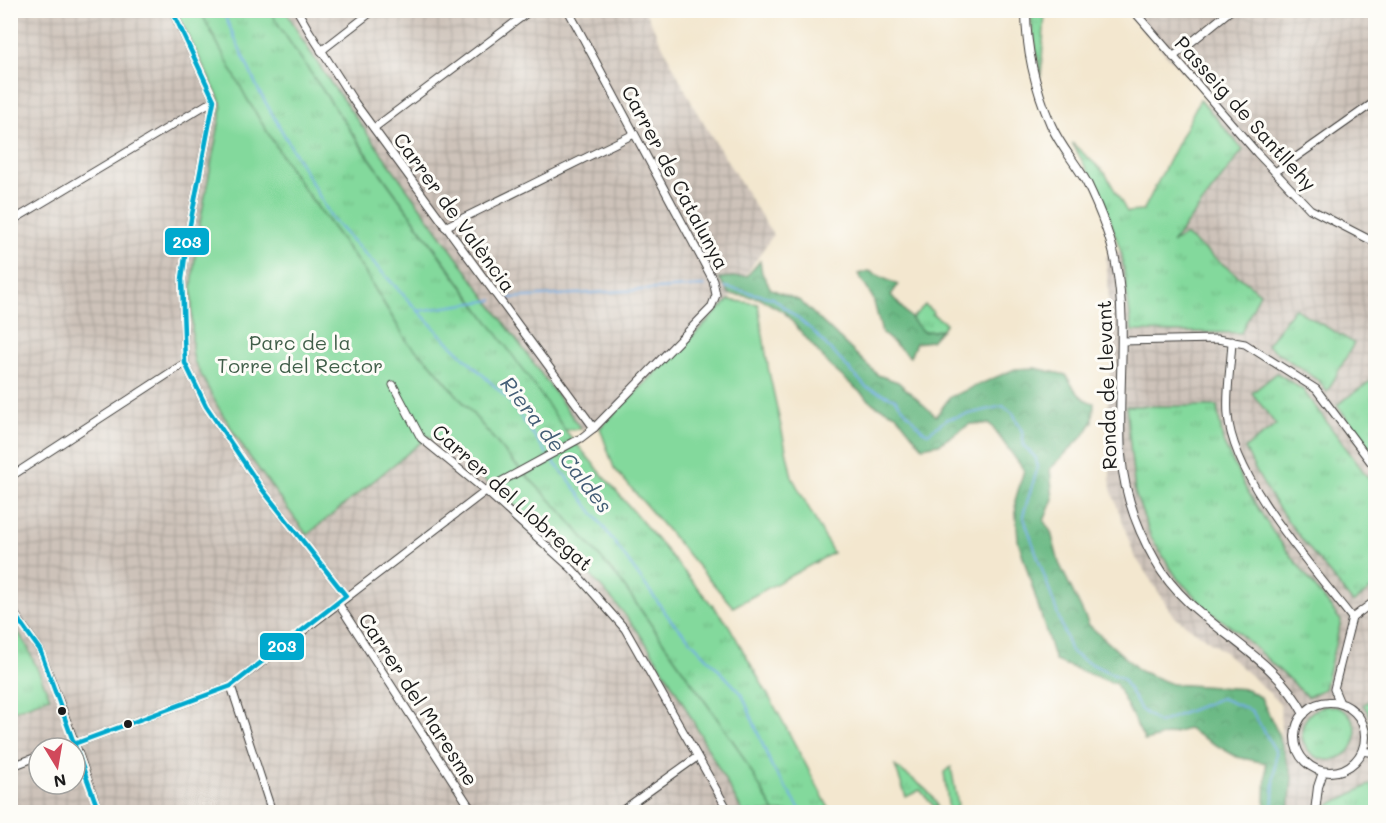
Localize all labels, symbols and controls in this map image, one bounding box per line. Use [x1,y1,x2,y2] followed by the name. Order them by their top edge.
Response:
[1169,30,1323,196] street label: Passeig de Santllehy
[616,80,736,274] street label: Carrer de Catalunya
[388,127,522,297] street label: Carrer de València
[164,227,210,256] line badge: 203
[173,231,202,252] text: 203
[1090,300,1122,470] street label: Ronda de Llevant
[217,329,383,378] park label: Parc de la Torre del Rector
[495,370,619,518] water label: Riera de Caldes
[427,418,599,576] street label: Carrer del Llobregat
[353,608,485,790] street label: Carrer del Maresme
[259,632,305,661] line badge: 203
[268,635,297,656] text: 203
[56,705,68,717] unlabelled marker
[122,718,134,730] unlabelled marker
[27,736,87,796] north arrow
[52,770,68,793] text: N

